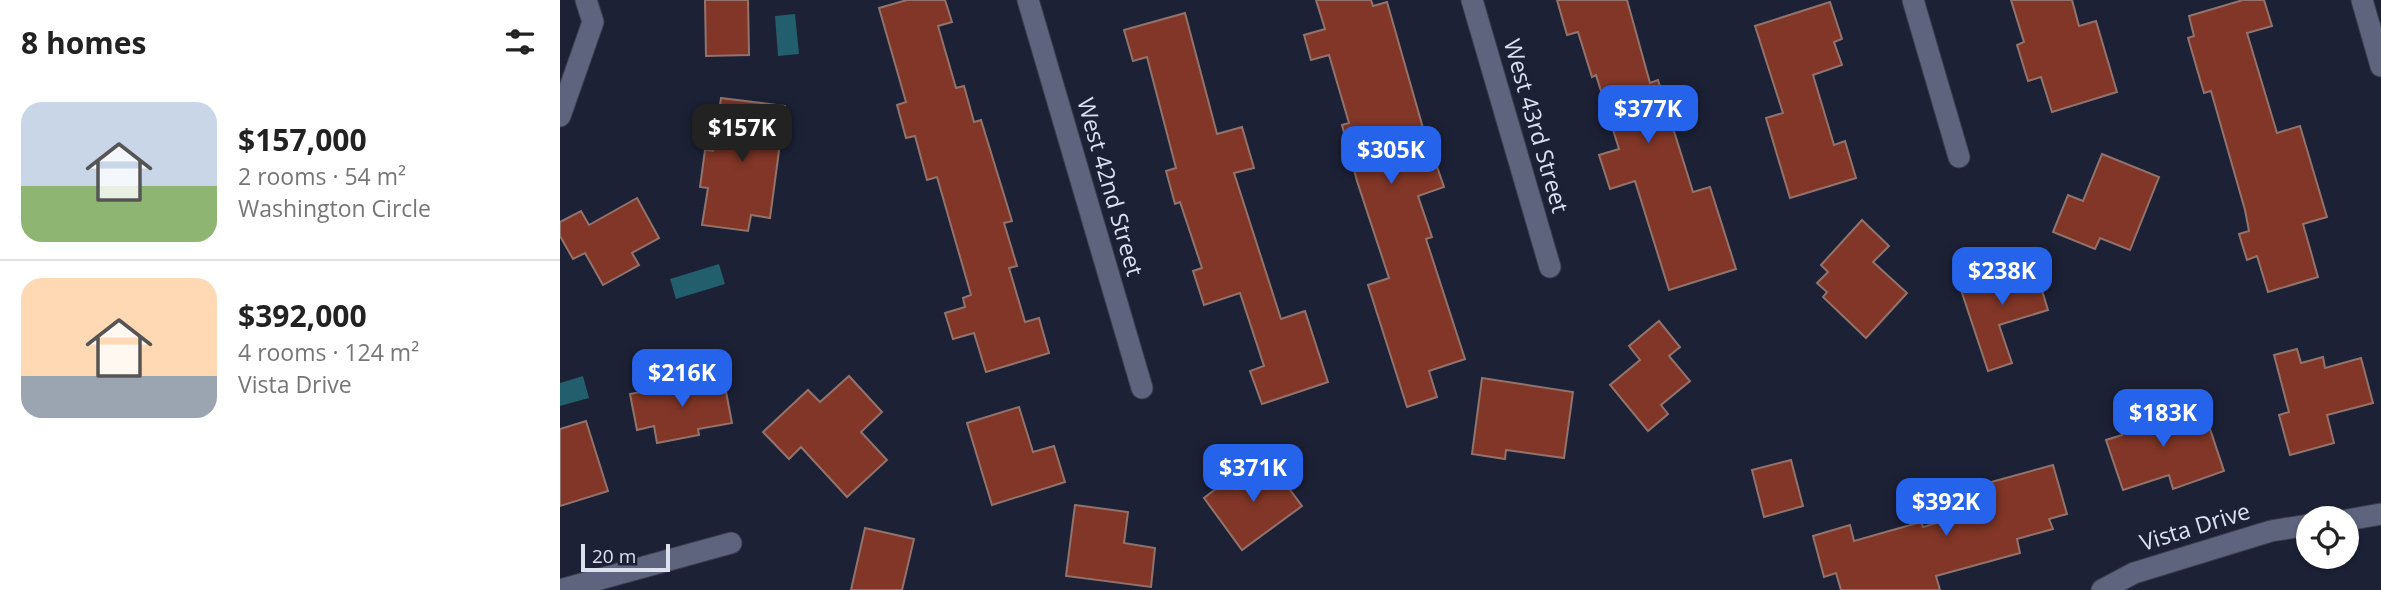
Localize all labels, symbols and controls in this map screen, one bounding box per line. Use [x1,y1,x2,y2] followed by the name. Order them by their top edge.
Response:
[21,22,146,63] text: 8 homes
[501,23,539,61] icon: filters
[1497,35,1577,216] street label: West 43rd Street
[1599,86,1697,145] pin: $377K
[1614,92,1682,124] text: $377K
[1070,94,1152,280] street label: West 42nd Street
[693,104,791,164] pin: $157K
[708,111,776,143] text: $157K
[238,119,367,160] text: $157,000
[1342,127,1440,186] pin: $305K
[77,130,161,214] icon: home
[1357,133,1425,165] text: $305K
[238,160,406,192] text: 2 rooms · 54 m²
[238,192,431,224] text: Washington Circle
[1953,247,2051,307] pin: $238K
[1968,254,2036,286] text: $238K
[238,295,367,336] text: $392,000
[77,306,161,390] icon: home
[238,336,419,368] text: 4 rooms · 124 m²
[633,350,731,409] pin: $216K
[648,356,716,388] text: $216K
[238,368,352,400] text: Vista Drive
[2114,390,2212,449] pin: $183K
[2129,396,2197,428] text: $183K
[1204,444,1302,504] pin: $371K
[1219,451,1287,483] text: $371K
[1897,478,1995,538] pin: $392K
[1912,485,1980,517] text: $392K
[2136,494,2254,558] street label: Vista Drive
[2296,506,2359,569] map controls
[2296,506,2359,569] button: locate
[581,541,670,573] scale bar
[592,543,636,569] text: 20 m

